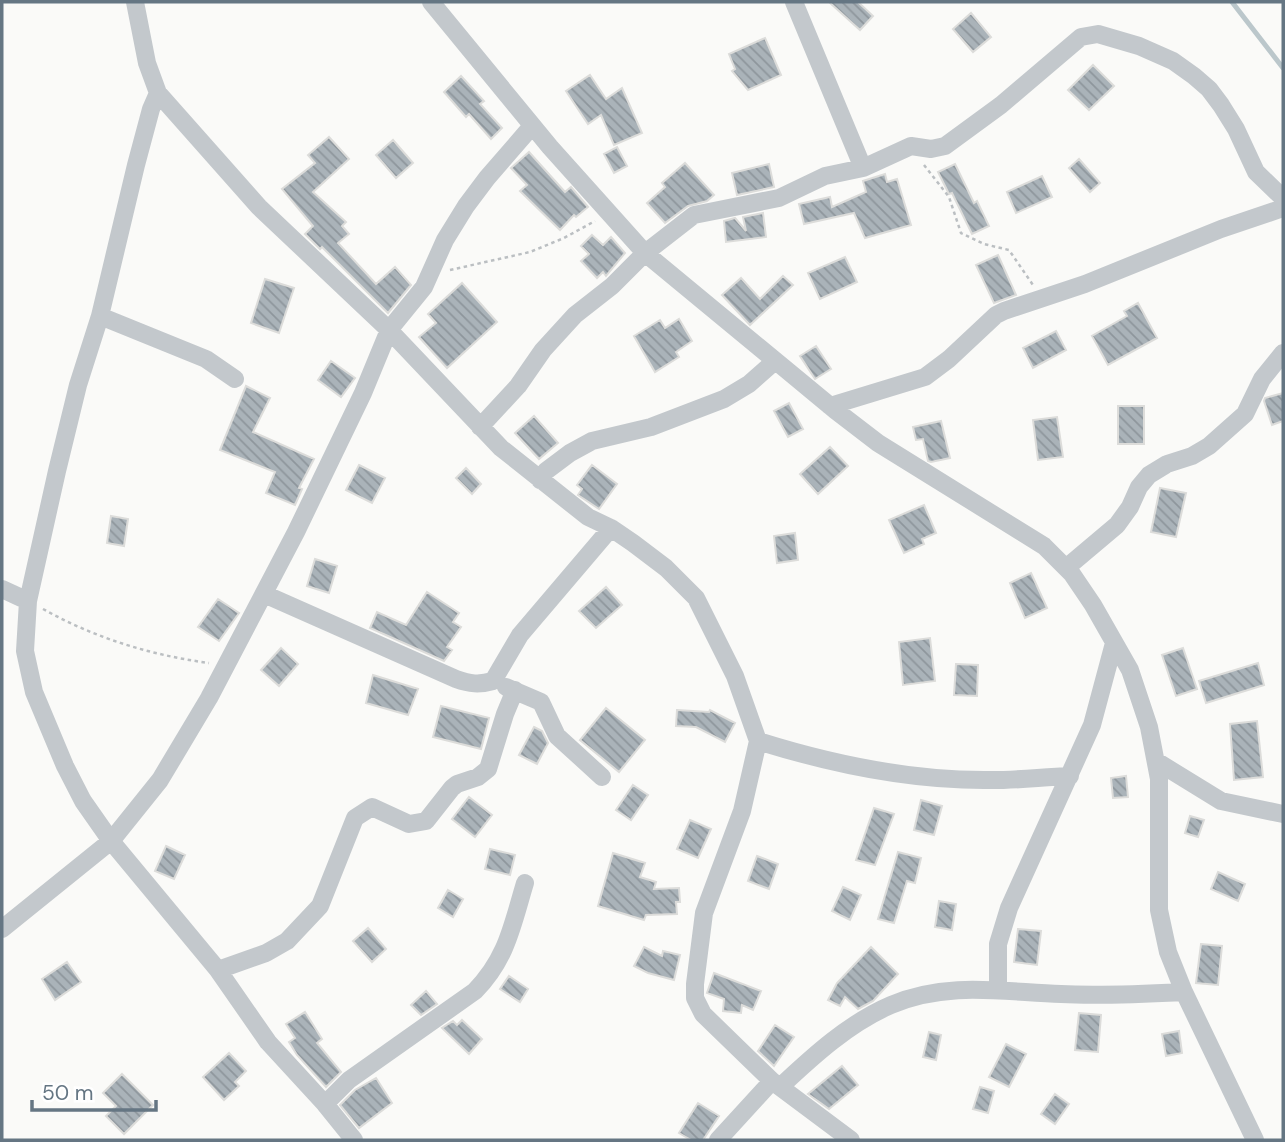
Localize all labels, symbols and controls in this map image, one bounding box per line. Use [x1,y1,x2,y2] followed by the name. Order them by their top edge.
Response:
[32,1068,156,1112] scale bar
[42,1079,93,1107] text: 50 m

